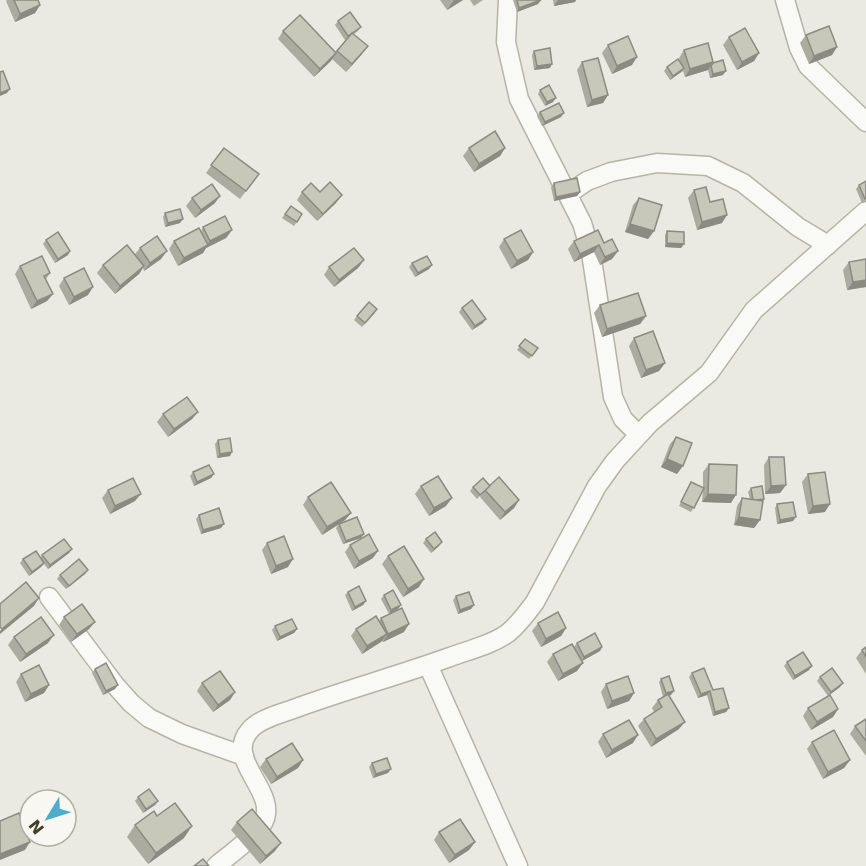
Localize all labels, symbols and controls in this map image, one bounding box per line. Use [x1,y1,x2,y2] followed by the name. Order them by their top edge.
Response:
[18,788,78,848] north arrow
[25,816,48,838] text: N

